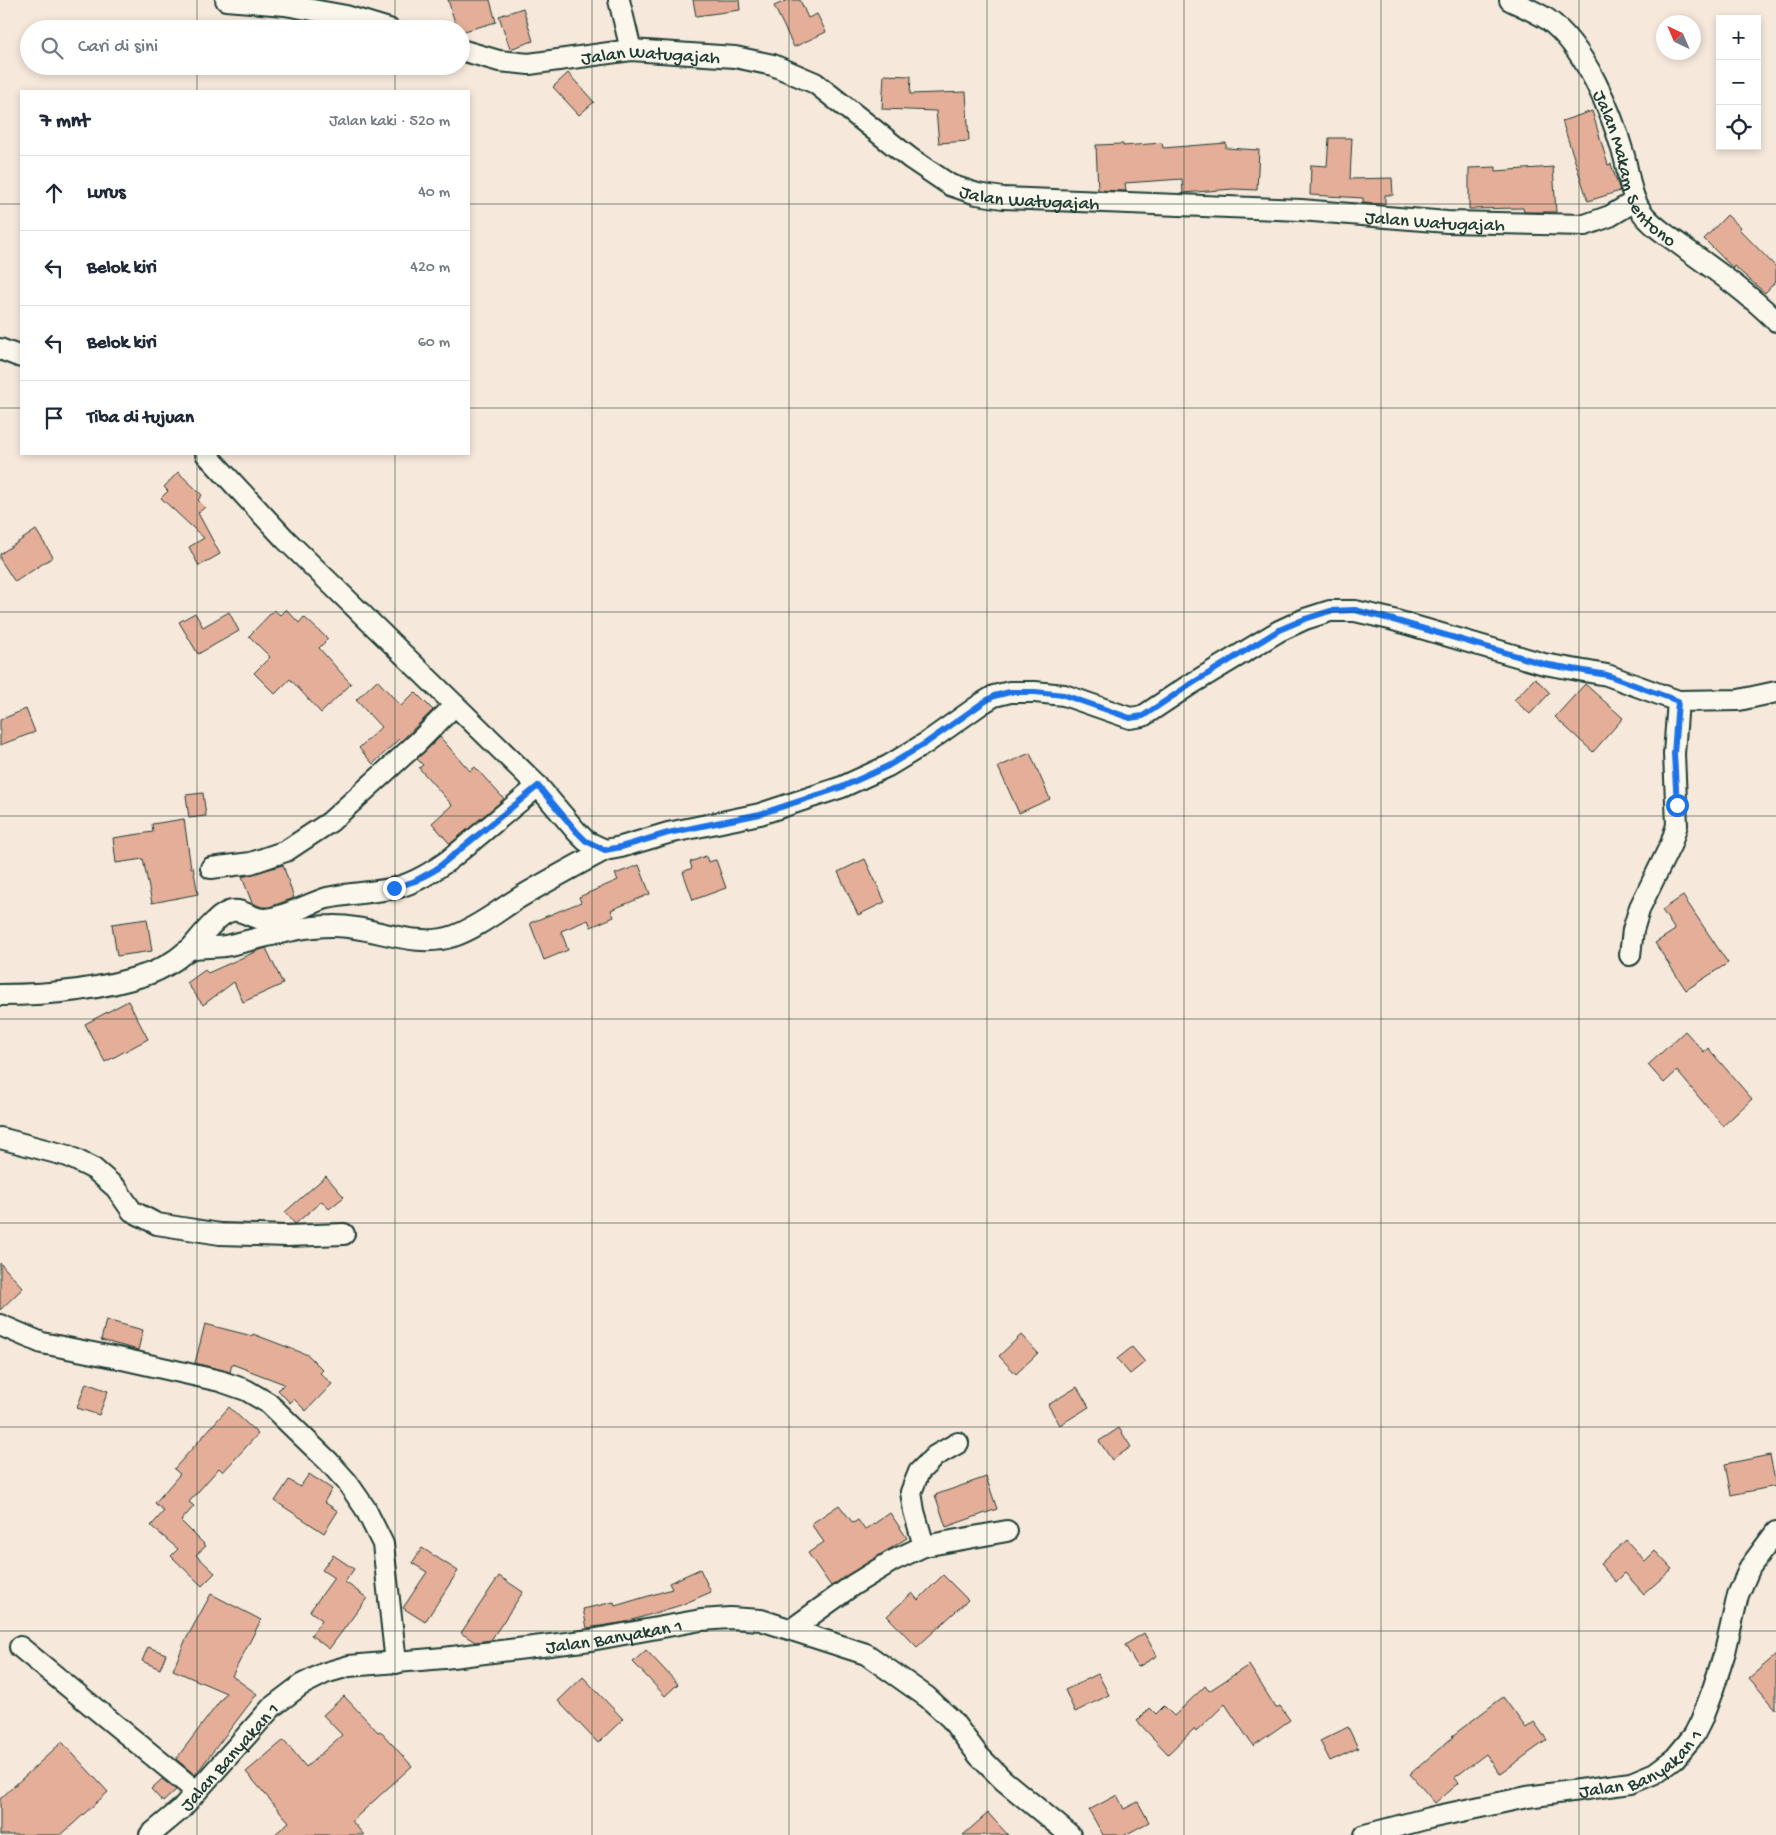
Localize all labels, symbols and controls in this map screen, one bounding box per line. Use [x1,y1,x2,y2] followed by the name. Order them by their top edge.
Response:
[1656,15,1701,60] north arrow
[1716,15,1761,150] map controls
[1716,15,1761,60] button: +
[20,20,470,75] search box
[38,34,66,62] icon: search
[78,36,158,59] text: Cari di sini
[580,42,721,72] street label: Jalan Watugajah
[1716,60,1761,105] button: −
[1586,87,1680,254] street label: Jalan Makam Sentono
[1716,105,1761,150] button: locate
[40,110,89,135] text: 7 mnt
[329,113,450,132] text: Jalan kaki · 520 m
[40,179,68,207] icon: ahead
[956,181,1100,217] street label: Jalan Watugajah
[87,182,126,205] text: Lurus
[418,184,450,203] text: 40 m
[1364,207,1505,238] street label: Jalan Watugajah
[40,254,68,282] icon: left
[87,257,157,280] text: Belok kiri
[410,259,450,278] text: 420 m
[40,329,68,357] icon: left
[87,332,157,355] text: Belok kiri
[418,334,450,353] text: 60 m
[40,404,68,432] icon: arrive
[87,407,194,430] text: Tiba di tujuan
[1666,794,1689,817] route start
[383,877,406,900] route end
[544,1616,685,1660] street label: Jalan Banyakan 1
[177,1698,284,1817] street label: Jalan Banyakan 1
[1578,1727,1710,1805] street label: Jalan Banyakan 1

